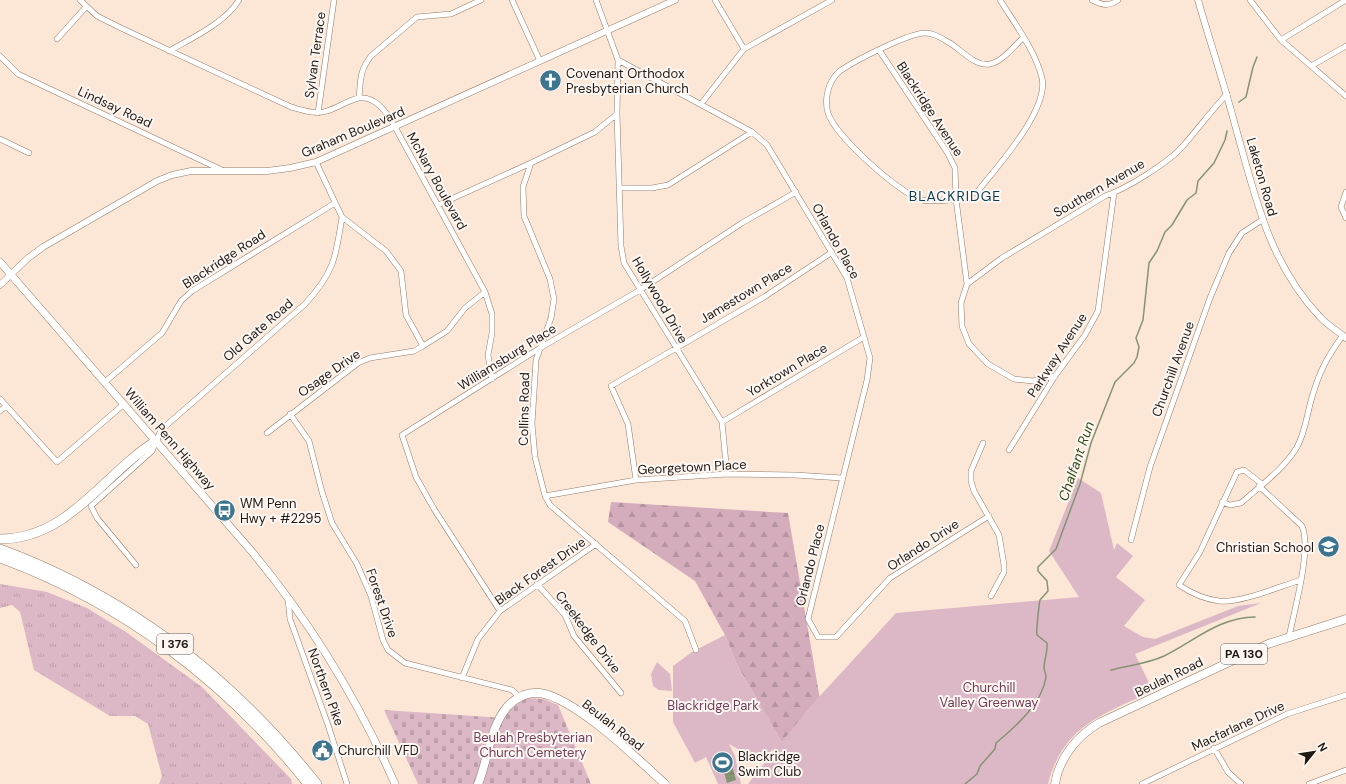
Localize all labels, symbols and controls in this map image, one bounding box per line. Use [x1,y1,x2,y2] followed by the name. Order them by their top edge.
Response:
[301,11,329,99] street label: Sylvan Terrace
[893,58,967,160] street label: Blackridge Avenue
[566,65,689,97] place label: Covenant Orthodox Presbyterian Church
[538,67,564,93] church icon: Covenant Orthodox Presbyterian Church
[75,82,155,132] street label: Lindsay Road
[299,103,407,161] street label: Graham Boulevard
[403,129,471,233] street label: McNary Boulevard
[1243,136,1281,218] street label: Laketon Road
[1050,155,1148,221] street label: Southern Avenue
[909,187,1001,205] district label: BLACKRIDGE
[808,200,864,282] street label: Orlando Place
[179,226,269,292] street label: Blackridge Road
[628,254,692,346] street label: Hollywood Drive
[697,259,795,327] street label: Jamestown Place
[219,295,297,365] street label: Old Gate Road
[1023,310,1091,400] street label: Parkway Avenue
[1148,319,1198,419] street label: Churchill Avenue
[455,320,559,394] street label: Williamsburg Place
[744,339,830,401] street label: Yorktown Place
[295,345,363,401] street label: Osage Drive
[515,372,533,446] street label: Collins Road
[121,384,219,494] street label: William Penn Highway
[1054,419,1098,503] water label: Chalfant Run
[637,456,747,478] street label: Georgetown Place
[240,495,322,527] place label: WM Penn Hwy + #2295
[211,497,237,523] bus stop icon: WM Penn Hwy + #2295
[884,515,962,575] street label: Orlando Drive
[792,522,828,608] street label: Orlando Place
[491,533,589,609] street label: Black Forest Drive
[1316,534,1342,560] school or university icon: Christian School
[1216,539,1314,556] place label: Christian School
[362,566,402,640] street label: Forest Drive
[551,587,625,677] street label: Creekedge Drive
[157,634,193,654] road number: I 376
[1221,644,1267,664] road number: PA 130
[304,646,348,728] street label: Northern Pike
[1132,653,1206,701] street label: Beulah Road
[939,679,1039,711] park label: Churchill Valley Greenway
[579,696,647,754] street label: Beulah Road
[667,697,759,714] park label: Blackridge Park
[1189,697,1287,755] street label: Macfarlane Drive
[473,729,593,761] park label: Beulah Presbyterian Church Cemetery
[1294,732,1334,772] north arrow
[310,737,336,763] public building icon: Churchill VFD
[1315,740,1331,754] text: N
[338,742,419,759] place label: Churchill VFD
[738,748,801,780] place label: Blackridge Swim Club
[710,750,736,776] sports icon: Blackridge Swim Club

